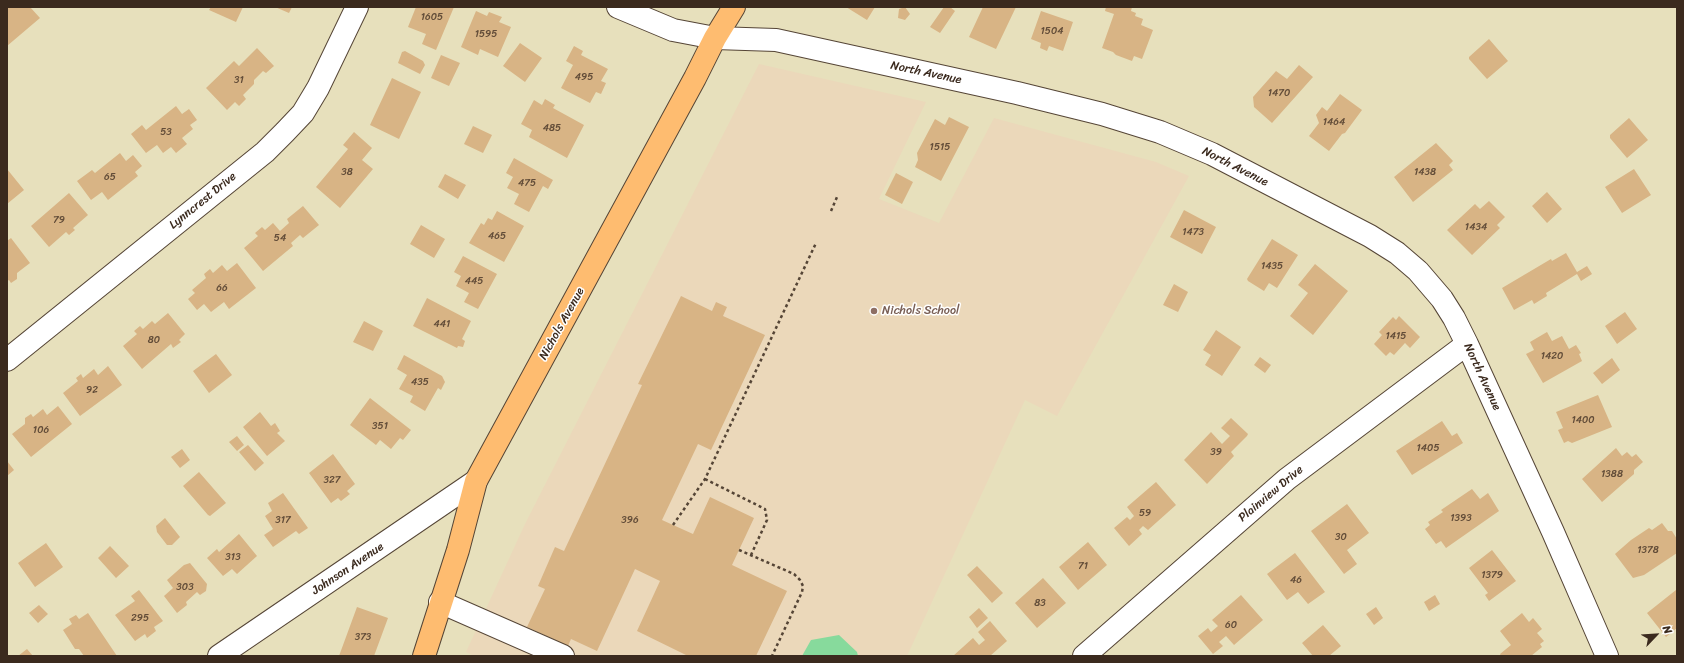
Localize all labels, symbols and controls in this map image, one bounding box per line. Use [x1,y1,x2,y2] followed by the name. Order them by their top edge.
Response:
[421,11,443,23] house number: 1605
[1041,25,1063,37] house number: 1504
[475,28,497,40] house number: 1595
[889,58,963,88] street label: North Avenue
[575,71,593,83] house number: 495
[234,74,244,86] house number: 31
[1268,87,1290,99] house number: 1470
[1323,116,1345,128] house number: 1464
[543,122,561,134] house number: 485
[160,126,172,138] house number: 53
[930,141,950,153] house number: 1515
[1200,144,1270,190] street label: North Avenue
[341,166,353,178] house number: 38
[1414,166,1436,178] house number: 1438
[167,170,239,232] street label: Lynncrest Drive
[104,171,116,183] house number: 65
[518,177,536,189] house number: 475
[53,214,65,226] house number: 79
[1465,221,1487,233] house number: 1434
[1182,226,1204,238] house number: 1473
[488,230,506,242] house number: 465
[274,232,286,244] house number: 54
[1261,260,1283,272] house number: 1435
[465,275,483,287] house number: 445
[216,282,228,294] house number: 66
[536,285,588,363] street label: Nichols Avenue
[882,304,959,318] place label: Nichols School
[869,306,879,316] marker: Nichols School
[434,318,450,330] house number: 441
[1386,330,1406,342] house number: 1415
[148,334,160,346] house number: 80
[1460,341,1504,413] street label: North Avenue
[1541,350,1563,362] house number: 1420
[411,376,429,388] house number: 435
[86,384,98,396] house number: 92
[1571,414,1595,426] house number: 1400
[372,420,388,432] house number: 351
[33,424,49,436] house number: 106
[1417,442,1439,454] house number: 1405
[1210,446,1222,458] house number: 39
[1236,463,1306,525] street label: Plainview Drive
[1601,468,1623,480] house number: 1388
[324,474,340,486] house number: 327
[1139,507,1151,519] house number: 59
[1450,512,1472,524] house number: 1393
[275,514,291,526] house number: 317
[621,514,639,526] house number: 396
[1335,531,1347,543] house number: 30
[309,540,387,598] street label: Johnson Avenue
[1637,544,1659,556] house number: 1378
[225,551,241,563] house number: 313
[1078,560,1088,572] house number: 71
[1481,569,1503,581] house number: 1379
[1290,574,1302,586] house number: 46
[176,581,194,593] house number: 303
[1034,597,1046,609] house number: 83
[131,612,149,624] house number: 295
[1636,615,1676,655] north arrow
[1225,619,1237,631] house number: 60
[1657,622,1678,637] text: N
[355,631,371,643] house number: 373

